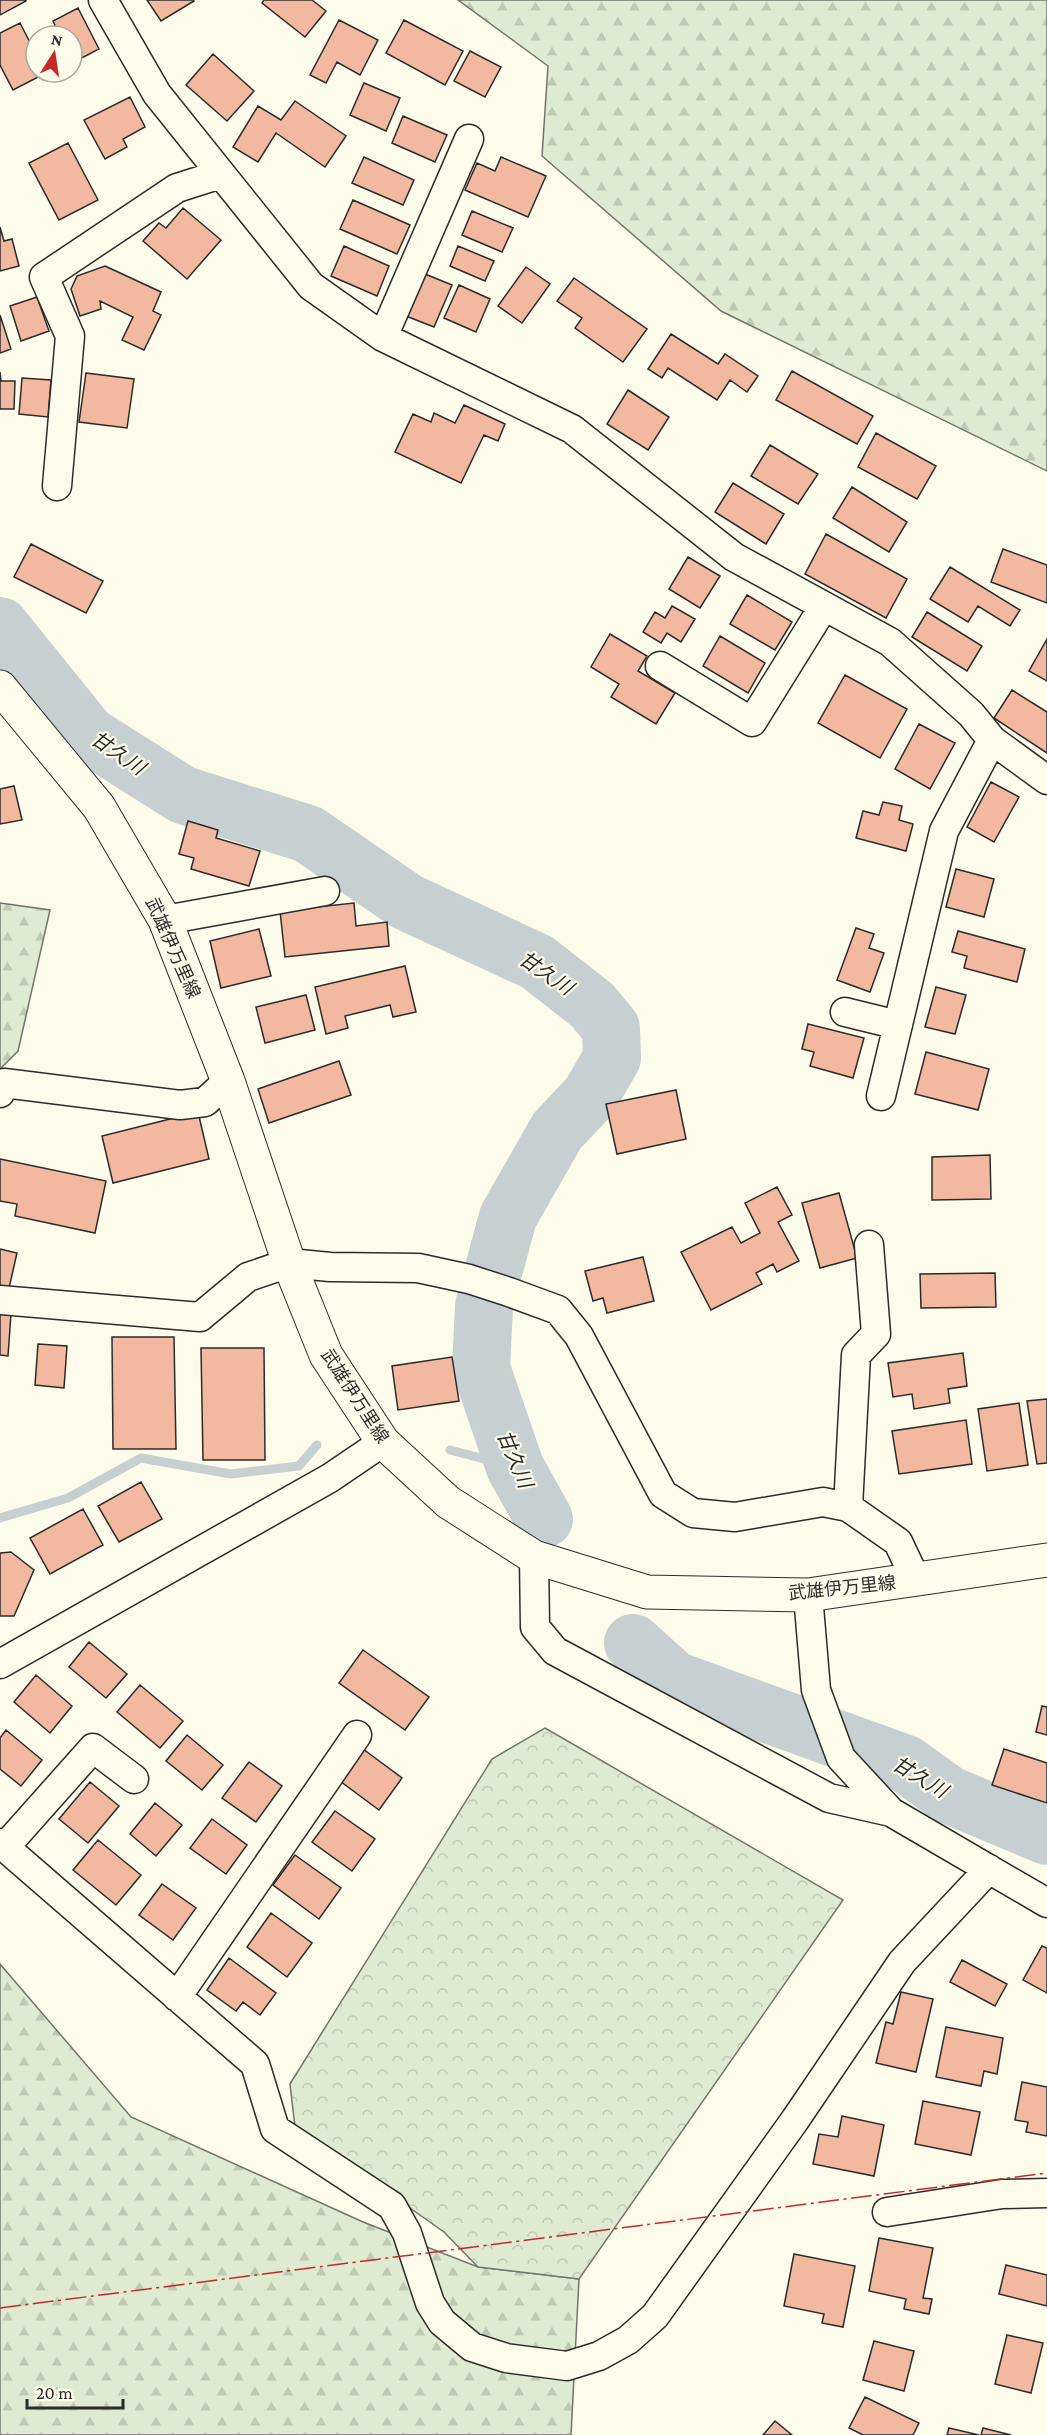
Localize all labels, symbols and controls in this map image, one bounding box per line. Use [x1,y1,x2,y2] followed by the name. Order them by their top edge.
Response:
[24,24,84,84] north arrow
[50,30,64,49] text: N
[87,727,151,780] water label: 甘久川
[142,895,204,1001] street label: 武雄伊万里線
[515,947,579,1000] water label: 甘久川
[317,1345,393,1447] street label: 武雄伊万里線
[493,1427,538,1493] water label: 甘久川
[787,1572,897,1604] street label: 武雄伊万里線
[889,1752,953,1803] water label: 甘久川
[27,2372,123,2410] scale bar
[36,2383,73,2403] text: 20 m

